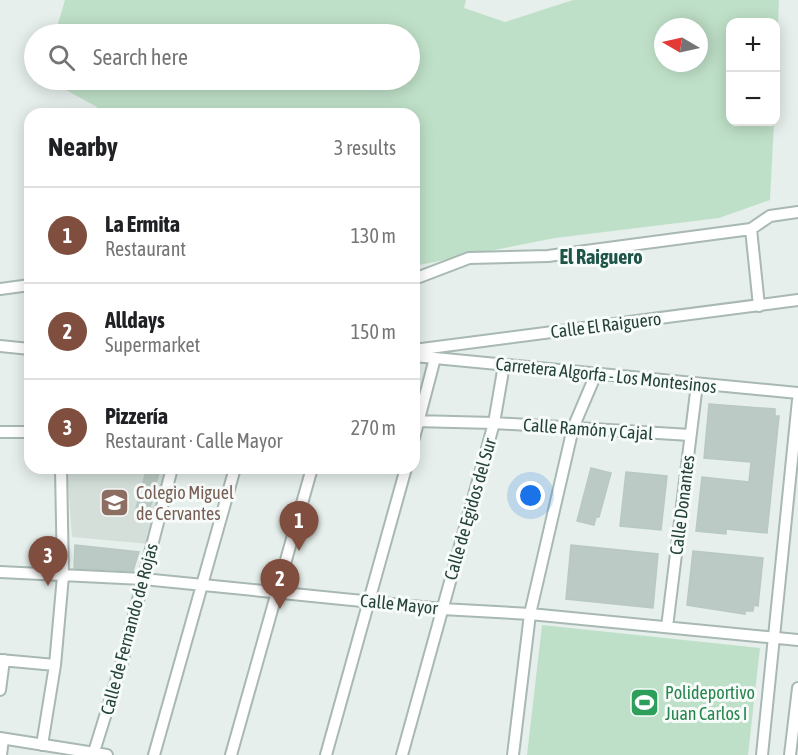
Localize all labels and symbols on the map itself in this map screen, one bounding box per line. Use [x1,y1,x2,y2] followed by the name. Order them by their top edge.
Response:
[654,18,708,72] north arrow
[559,245,643,268] district label: El Raiguero
[550,308,662,342] street label: Calle El Raiguero
[495,353,717,397] street label: Carretera Algorfa - Los Montesinos
[522,414,654,444] street label: Calle Ramón y Cajal
[440,435,500,582] street label: Calle de Egidos del Sur
[665,454,699,556] street label: Calle Donantes
[516,481,545,510] your location
[136,482,234,524] place label: Colegio Miguel de Cervantes
[99,486,131,518] school or university icon: Colegio Miguel de Cervantes
[280,502,318,551] pin: 1
[28,536,68,586] pin: 3
[96,541,162,717] street label: Calle de Fernando de Rojas
[260,560,300,609] pin: 2
[359,589,440,619] street label: Calle Mayor
[665,682,755,724] place label: Polideportivo Juan Carlos I
[628,686,660,718] sports icon: Polideportivo Juan Carlos I

